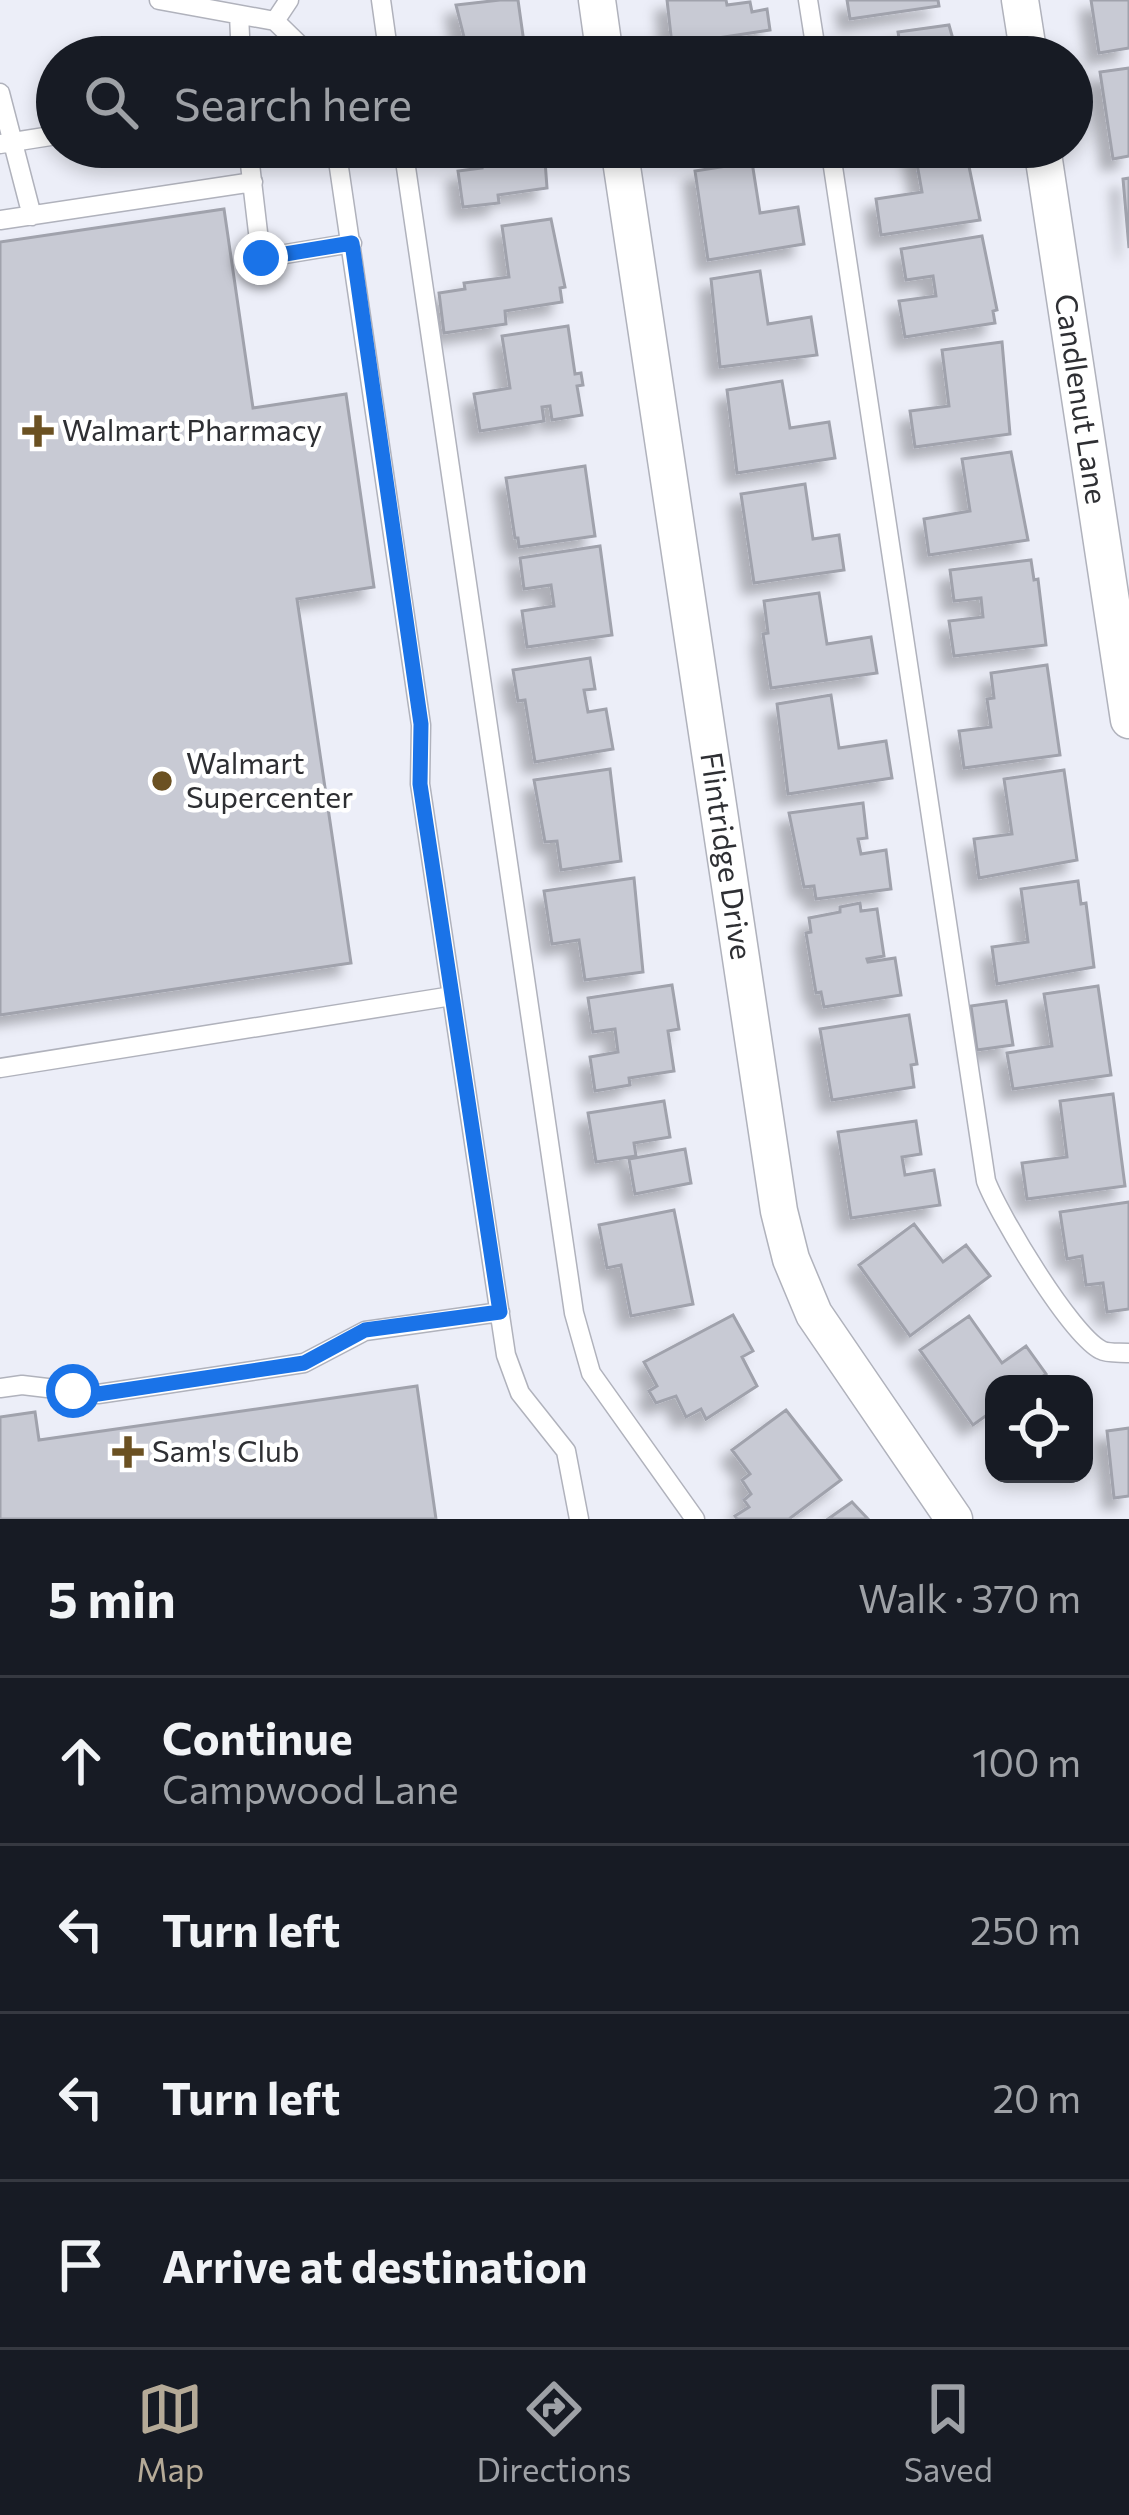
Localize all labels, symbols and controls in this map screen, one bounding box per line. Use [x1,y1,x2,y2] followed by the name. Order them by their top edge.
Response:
[36,36,1093,168] search box
[78,69,144,135] icon: search
[174,75,412,130] text: Search here
[234,231,288,285] route end
[1049,291,1117,506] street label: Candlenut Lane
[62,410,322,447] place label: Walmart Pharmacy
[25,418,51,444] marker: Walmart Pharmacy
[186,743,353,814] place label: Walmart Supercenter
[694,749,762,962] street label: Flintridge Drive
[149,768,175,794] marker: Walmart Supercenter
[46,1364,100,1418] route start
[985,1375,1093,1483] map controls
[985,1375,1093,1483] button: locate
[152,1431,300,1468] place label: Sam's Club
[115,1439,141,1465] marker: Sam's Club
[48,1566,176,1629] text: 5 min
[858,1573,1081,1621] text: Walk · 370 m
[162,1709,353,1764] text: Continue
[48,1728,114,1794] icon: ahead
[972,1737,1081,1785] text: 100 m
[162,1764,458,1812] text: Campwood Lane
[48,1896,114,1962] icon: left
[162,1901,340,1956] text: Turn left
[970,1905,1081,1953] text: 250 m
[48,2064,114,2130] icon: left
[162,2069,340,2124] text: Turn left
[993,2073,1081,2121] text: 20 m
[48,2232,114,2298] icon: arrive
[162,2237,588,2292] text: Arrive at destination
[136,2376,204,2489] tab: Map
[477,2376,631,2489] tab: Directions
[904,2376,993,2489] tab: Saved

